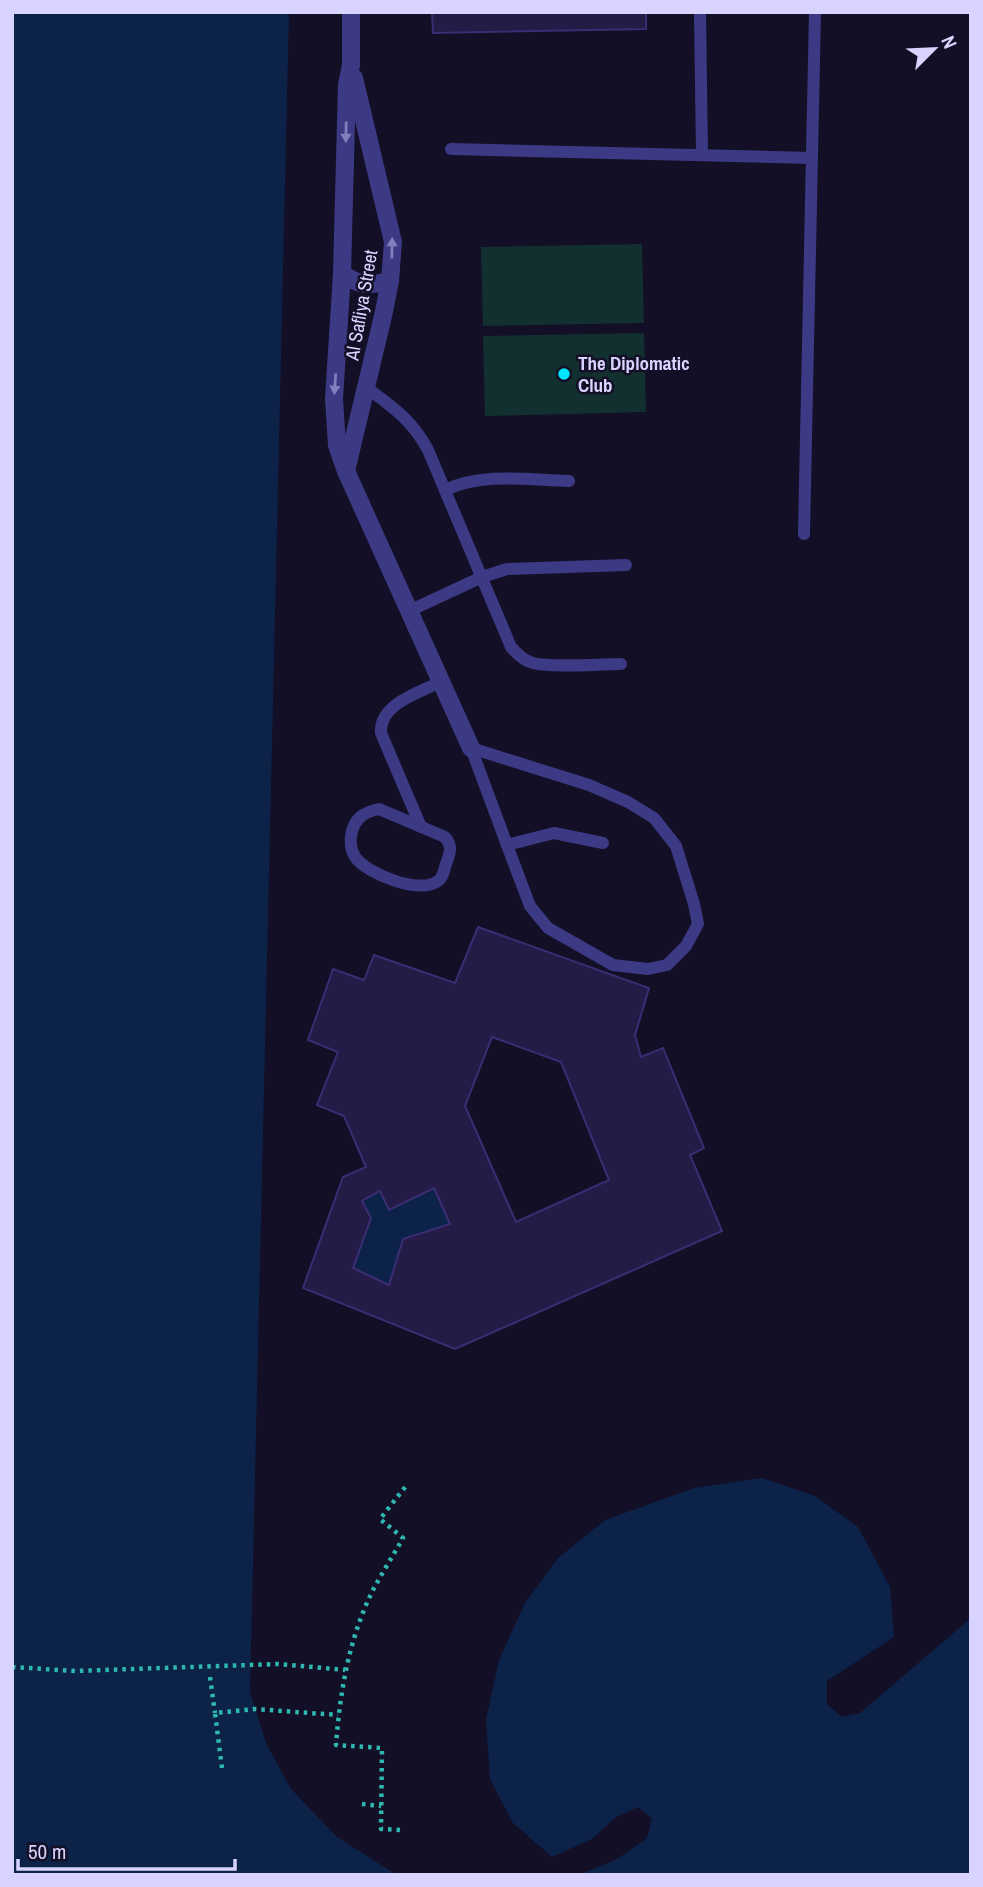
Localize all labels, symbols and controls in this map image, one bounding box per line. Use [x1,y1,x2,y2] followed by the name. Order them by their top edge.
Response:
[899,14,969,84] north arrow
[935,32,964,53] text: N
[340,122,351,144] one-way arrow
[386,237,397,259] one-way arrow
[338,247,384,363] street label: Al Safliya Street
[578,350,690,398] place label: The Diplomatic Club
[556,366,572,382] marker: The Diplomatic Club
[329,373,340,395] one-way arrow
[18,1828,234,1872] scale bar
[28,1837,66,1866] text: 50 m

